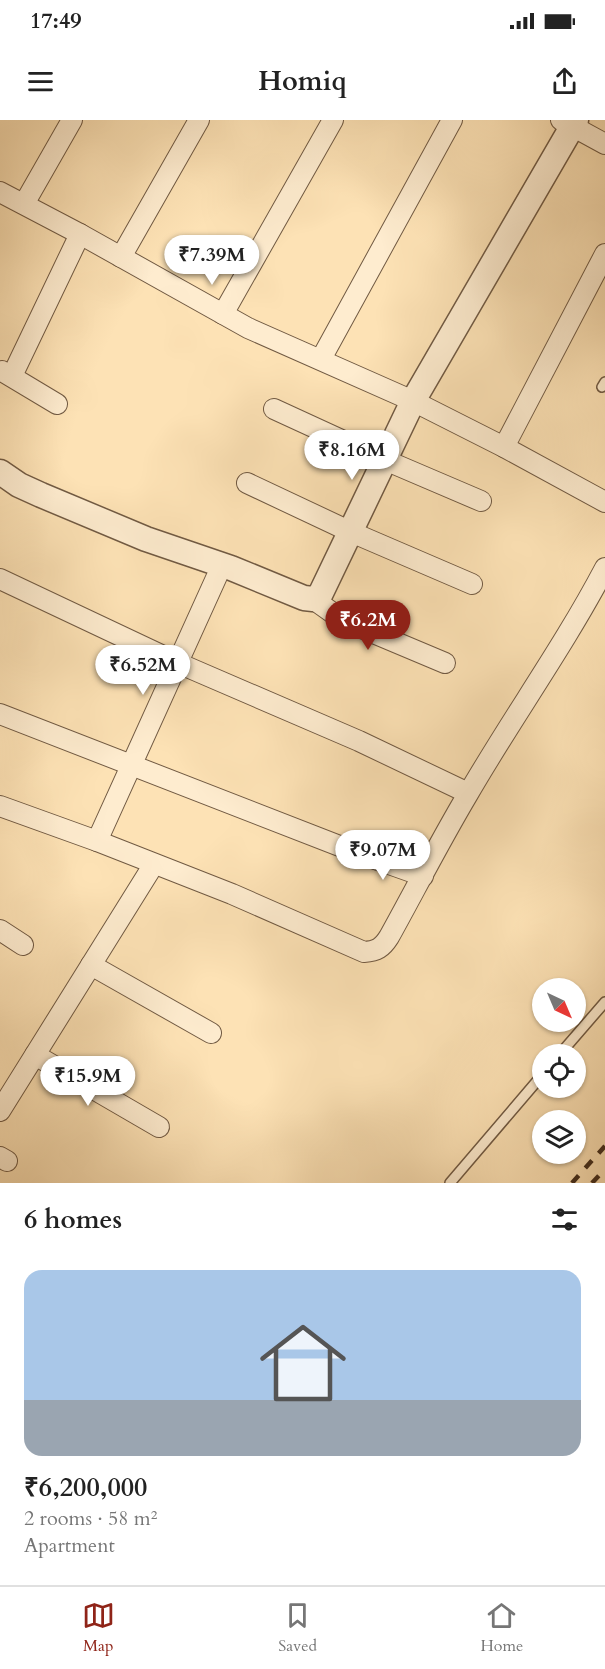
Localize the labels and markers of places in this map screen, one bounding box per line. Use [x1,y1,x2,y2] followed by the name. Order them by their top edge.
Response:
[163,235,261,286] pin: ₹7.39M
[303,430,401,481] pin: ₹8.16M
[326,600,410,651] pin: ₹6.2M
[94,645,192,696] pin: ₹6.52M
[334,830,432,881] pin: ₹9.07M
[39,1056,137,1107] pin: ₹15.9M

